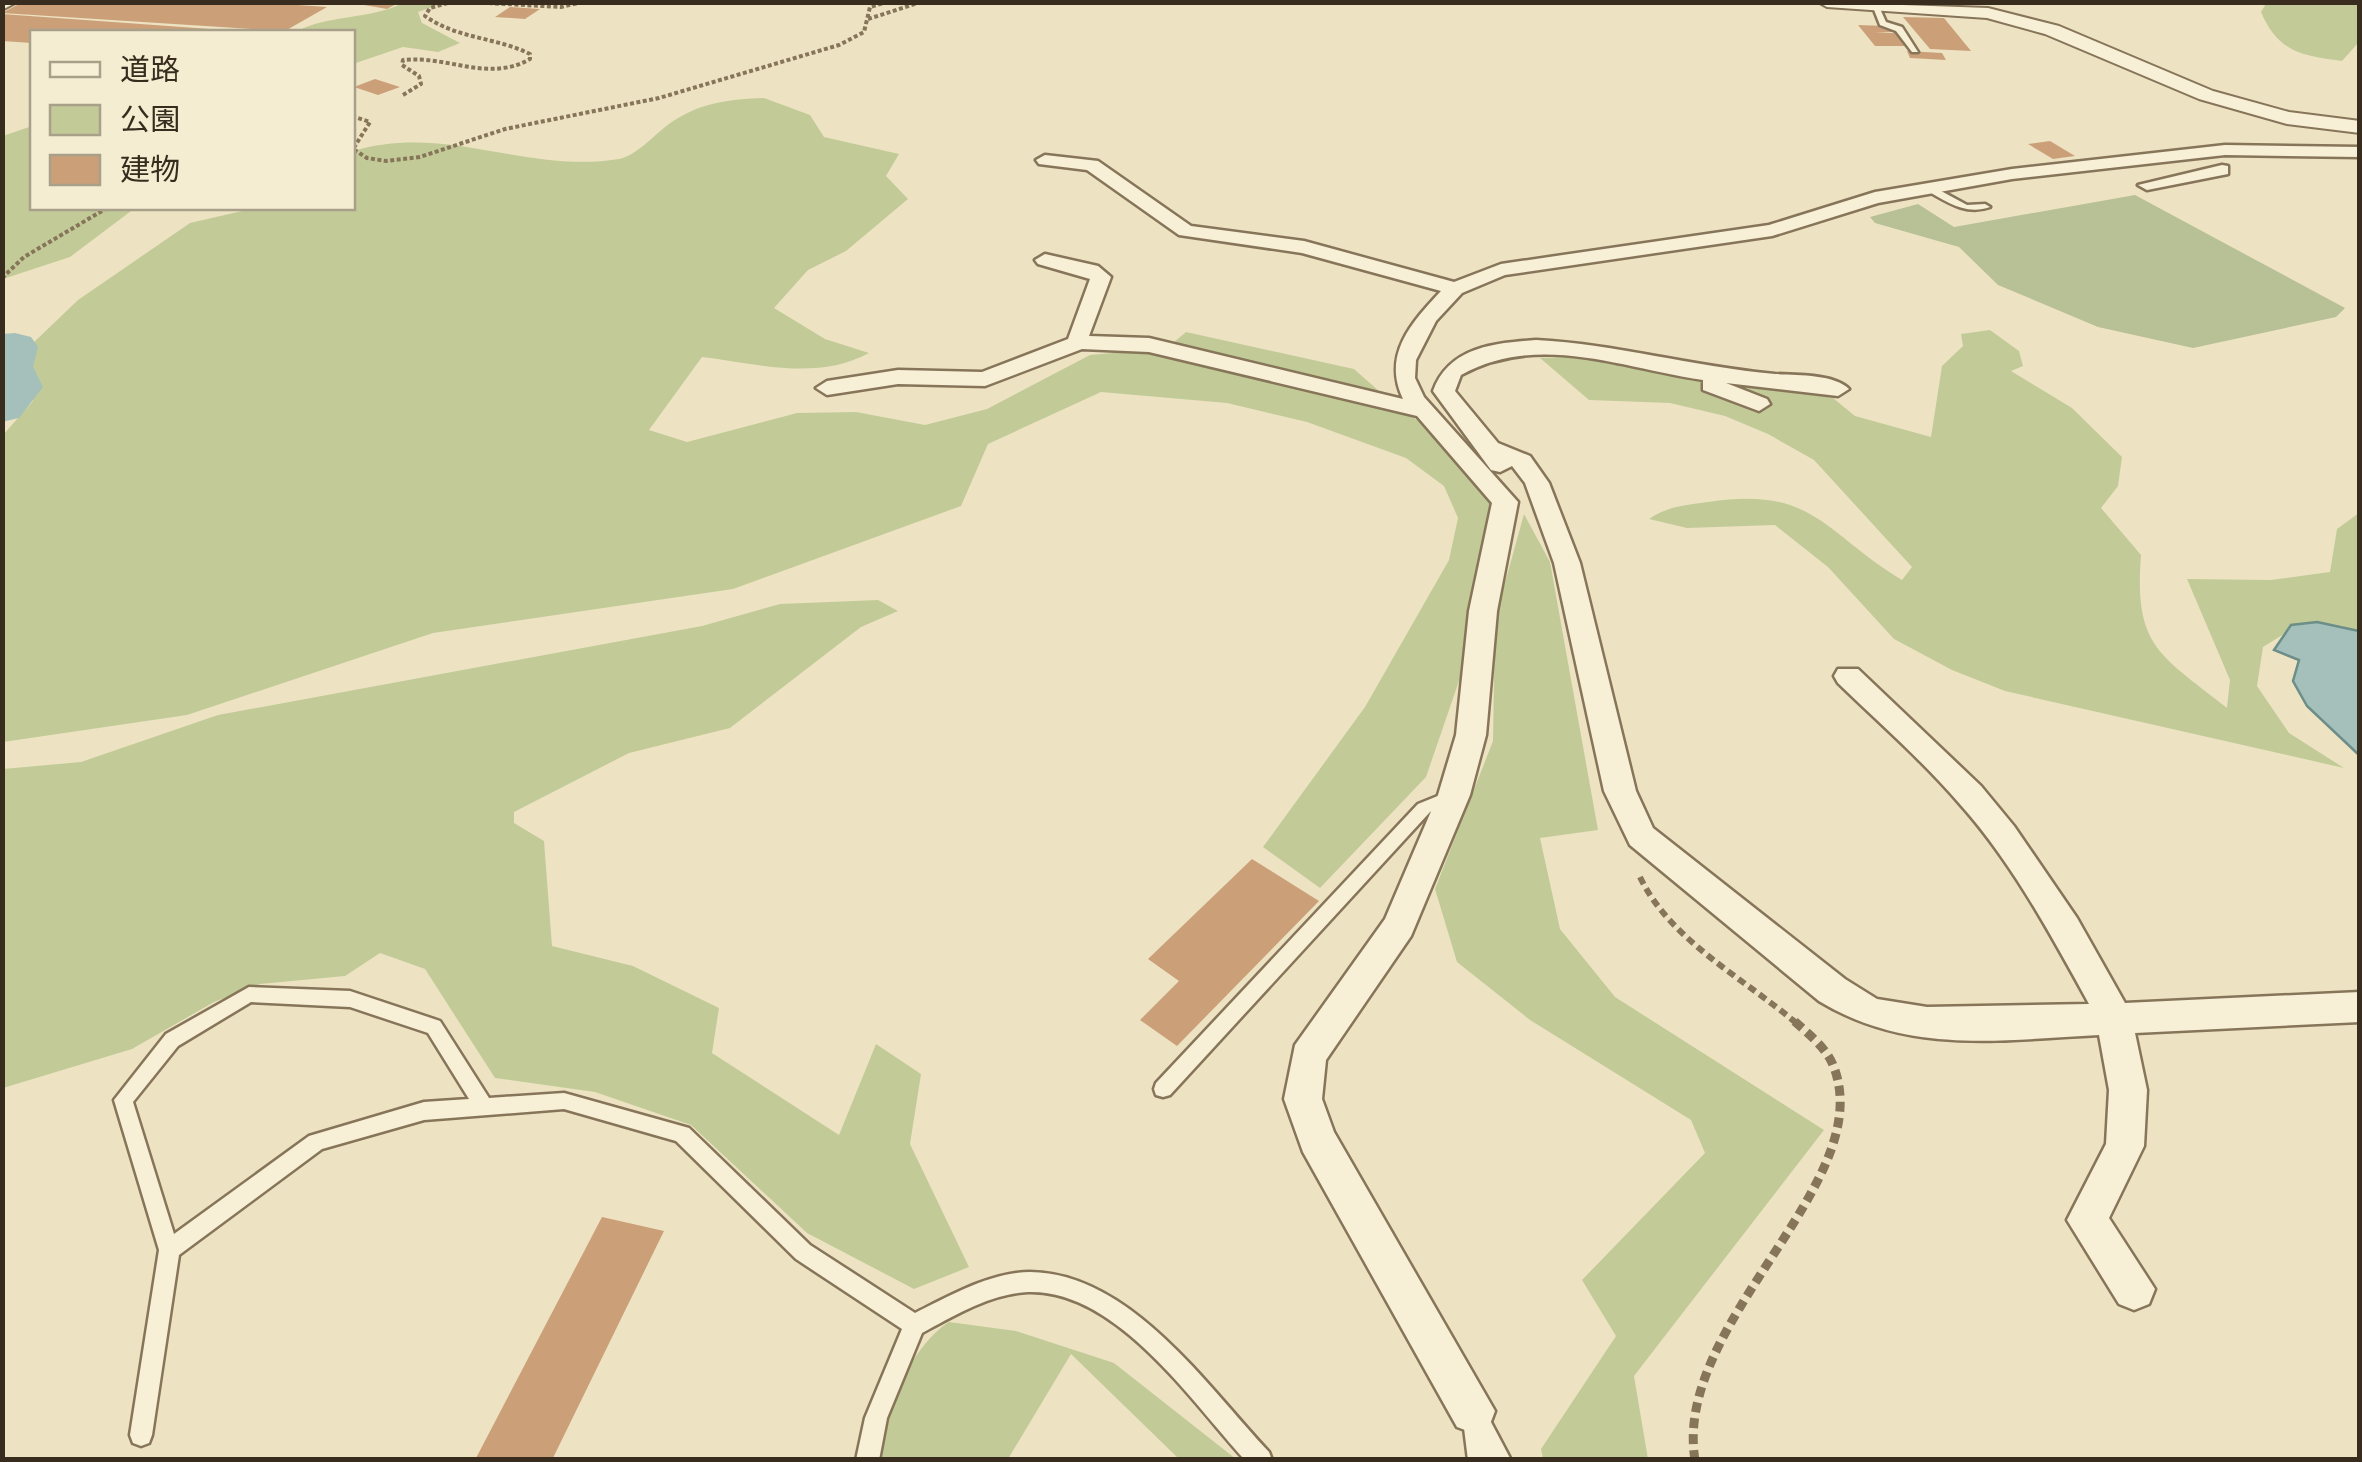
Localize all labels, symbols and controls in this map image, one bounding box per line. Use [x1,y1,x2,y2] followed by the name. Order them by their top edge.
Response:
[30,30,355,210] legend
[120,48,180,88] text: 道路
[120,98,180,138] text: 公園
[120,148,180,188] text: 建物

